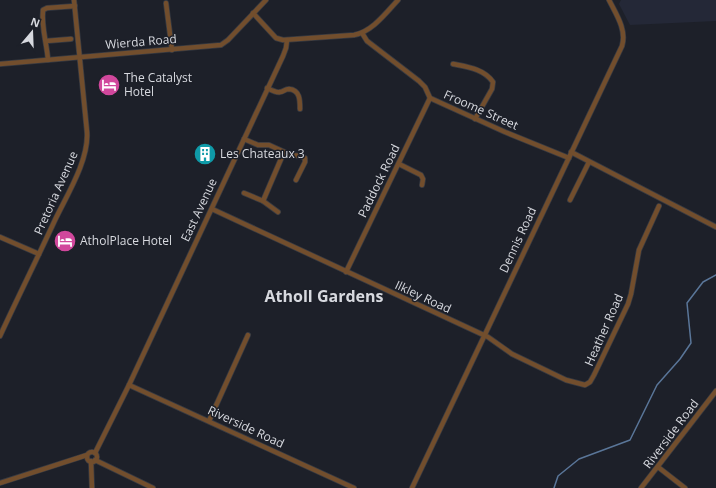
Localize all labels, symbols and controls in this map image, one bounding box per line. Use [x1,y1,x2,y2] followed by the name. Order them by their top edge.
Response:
[12,12,52,52] north arrow
[29,14,42,31] text: N
[105,30,177,53] street label: Wierda Road
[124,69,192,100] place label: The Catalyst Hotel
[96,72,122,98] hotel icon: The Catalyst Hotel
[441,86,521,134] street label: Froome Street
[192,141,218,167] building icon: Les Chateaux 3
[353,141,404,220] street label: Paddock Road
[220,145,305,162] place label: Les Chateaux 3
[30,148,82,237] street label: Pretoria Avenue
[176,175,221,244] street label: East Avenue
[495,204,540,275] street label: Dennis Road
[52,228,78,254] hotel icon: AtholPlace Hotel
[80,232,172,249] place label: AtholPlace Hotel
[392,276,454,317] street label: Ilkley Road
[265,285,383,307] district label: Atholl Gardens
[580,291,627,369] street label: Heather Road
[639,396,702,472] street label: Riverside Road
[205,401,287,452] street label: Riverside Road

